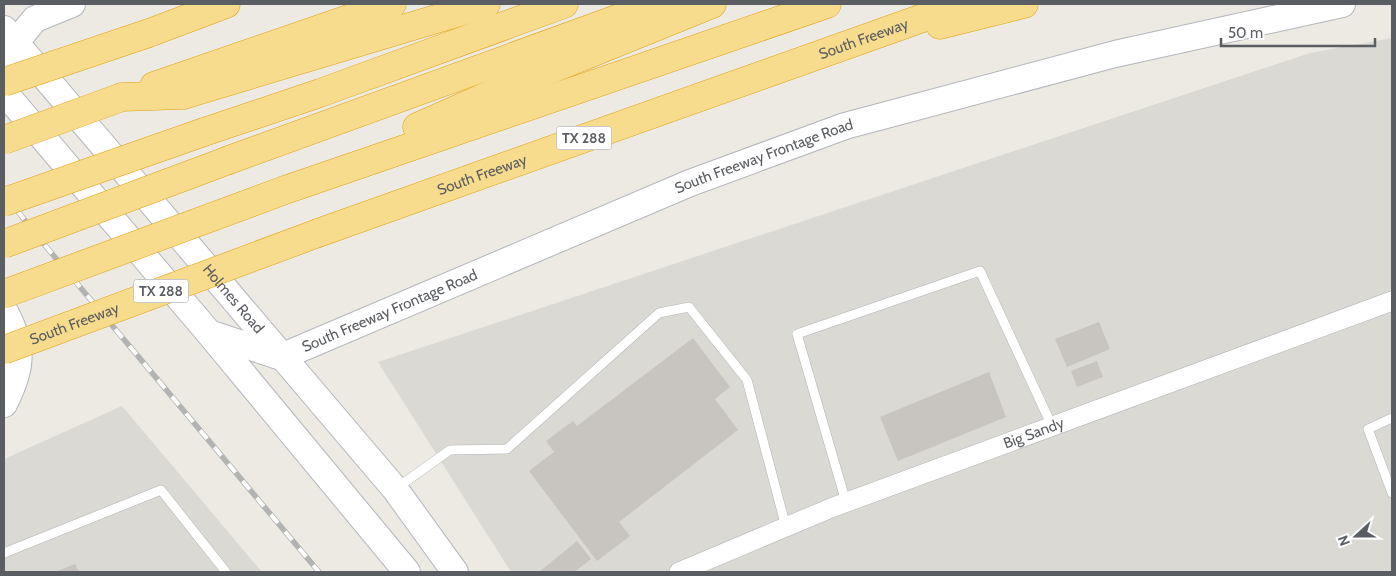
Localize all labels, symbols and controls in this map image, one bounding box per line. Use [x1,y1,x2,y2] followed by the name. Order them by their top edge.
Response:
[816,15,911,63] street label: South Freeway
[1221,15,1375,47] scale bar
[1228,24,1263,42] text: 50 m
[672,115,855,197] street label: South Freeway Frontage Road
[556,126,612,150] road number: TX 288
[435,150,530,199] street label: South Freeway
[199,260,268,337] street label: Holmes Road
[299,266,480,356] street label: South Freeway Frontage Road
[134,280,188,302] road number: TX 288
[27,299,122,349] street label: South Freeway
[1001,414,1067,453] street label: Big Sandy
[1331,511,1381,561] north arrow
[1334,533,1354,549] text: N

